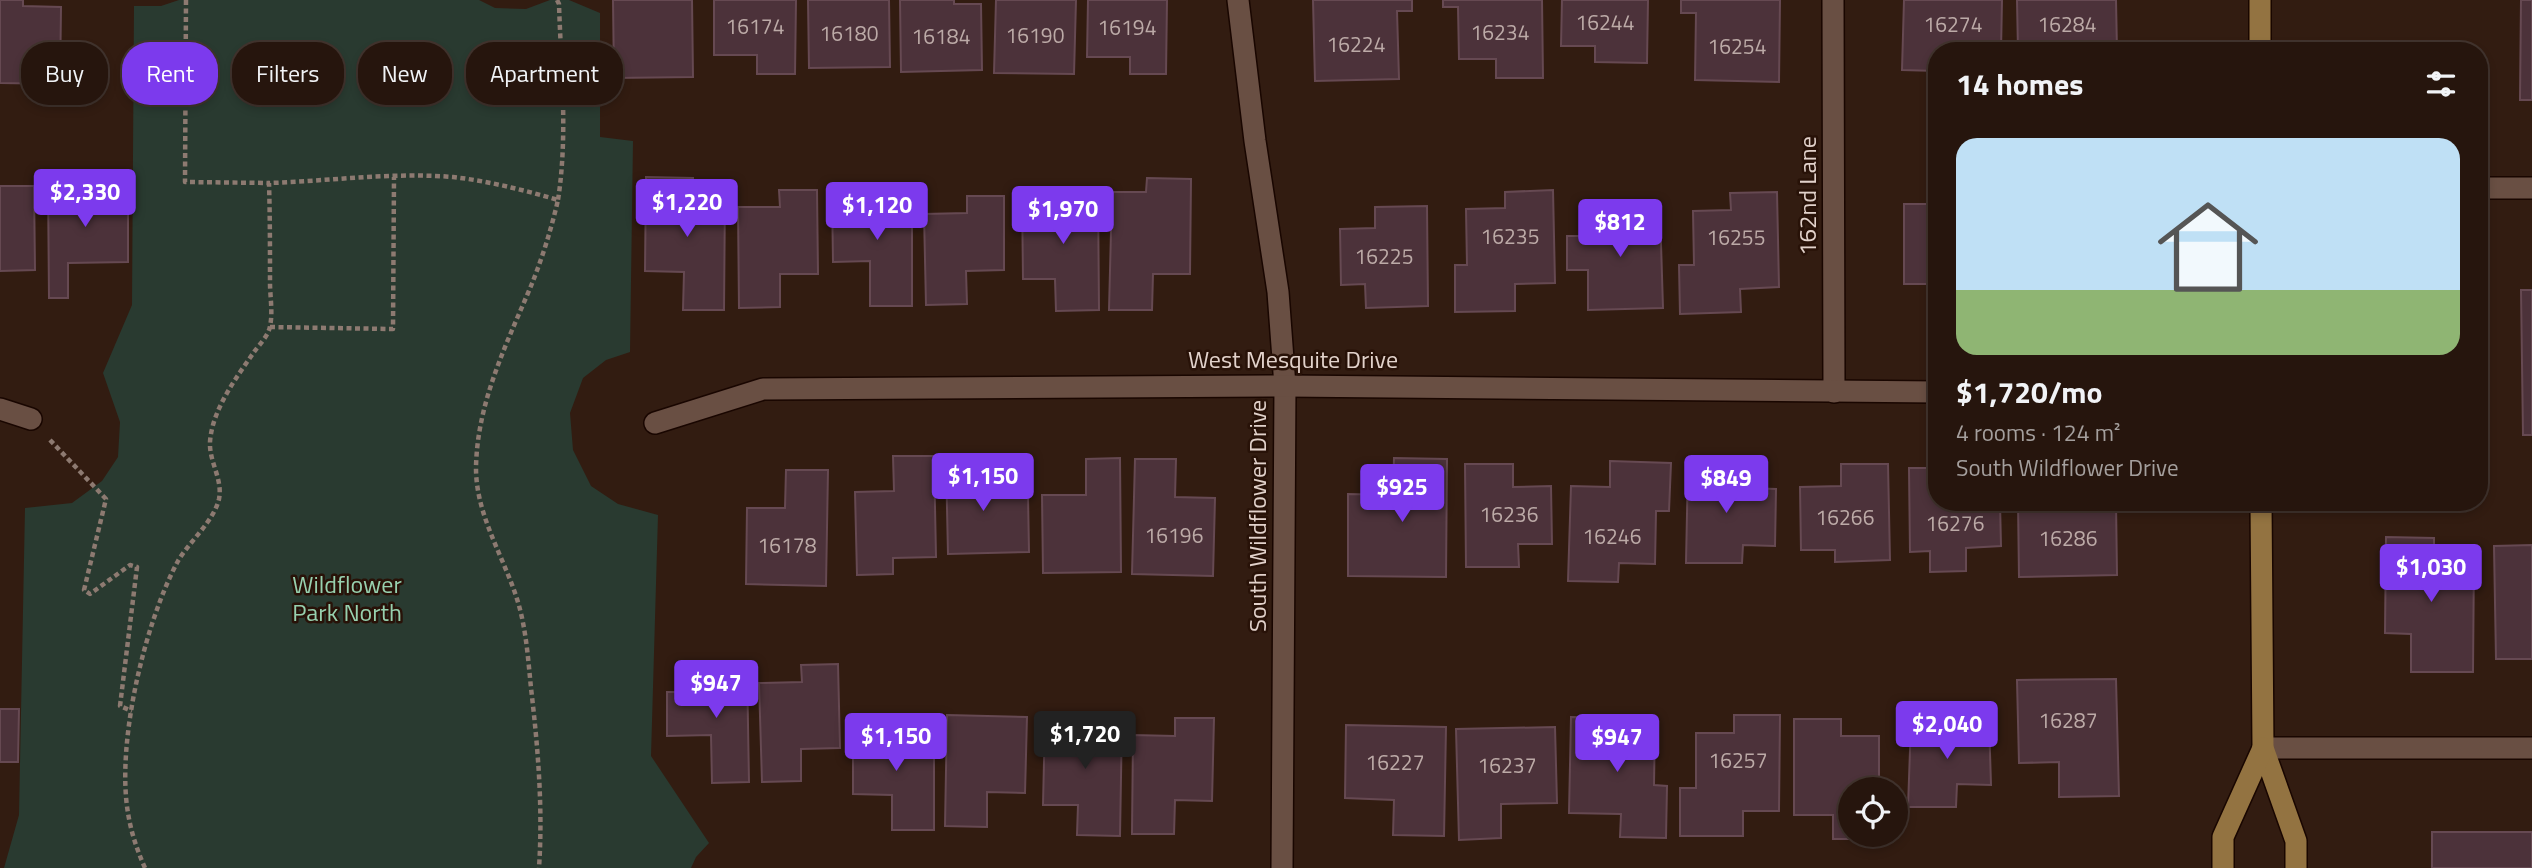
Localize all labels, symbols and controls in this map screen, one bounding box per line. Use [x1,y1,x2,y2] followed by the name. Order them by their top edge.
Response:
[1576,6,1634,38] house number: 16244
[1924,8,1982,40] house number: 16274
[2038,8,2096,40] house number: 16284
[726,10,784,42] house number: 16174
[1098,11,1156,43] house number: 16194
[1471,16,1529,48] house number: 16234
[820,17,878,49] house number: 16180
[1006,19,1064,51] house number: 16190
[912,20,970,52] house number: 16184
[1327,28,1385,60] house number: 16224
[1708,30,1766,62] house number: 16254
[21,42,108,105] chip: Buy
[122,42,218,105] chip: Rent
[232,42,344,105] chip: Filters
[358,42,452,105] chip: New
[466,42,623,105] chip: Apartment
[1956,61,2083,107] text: 14 homes
[2422,65,2460,103] icon: filters
[1789,136,1825,256] street label: 162nd Lane
[28,170,142,229] pin: $2,330
[50,174,120,209] text: $2,330
[630,180,744,239] pin: $1,220
[820,182,934,242] pin: $1,120
[652,184,722,219] text: $1,220
[2145,184,2271,310] icon: home
[842,187,912,222] text: $1,120
[1006,187,1120,246] pin: $1,970
[1028,191,1098,226] text: $1,970
[1579,200,1661,259] pin: $812
[1594,204,1646,239] text: $812
[1481,220,1539,252] house number: 16235
[1707,221,1765,253] house number: 16255
[1355,240,1413,272] house number: 16225
[1188,341,1398,377] street label: West Mesquite Drive
[1956,369,2102,415] text: $1,720/mo
[1239,400,1275,632] street label: South Wildflower Drive
[1956,415,2120,450] text: 4 rooms · 124 m²
[1956,450,2179,485] text: South Wildflower Drive
[926,454,1040,513] pin: $1,150
[1685,456,1767,515] pin: $849
[948,458,1018,493] text: $1,150
[1700,460,1752,495] text: $849
[1361,464,1443,524] pin: $925
[1376,469,1428,504] text: $925
[1480,498,1538,530] house number: 16236
[1816,501,1874,533] house number: 16266
[1926,507,1984,539] house number: 16276
[1145,519,1203,551] house number: 16196
[1583,520,1641,552] house number: 16246
[2039,522,2097,554] house number: 16286
[758,529,817,561] house number: 16178
[2374,544,2488,604] pin: $1,030
[2396,549,2466,584] text: $1,030
[292,566,402,630] park label: Wildflower Park North
[675,660,757,720] pin: $947
[690,665,742,700] text: $947
[1890,702,2004,761] pin: $2,040
[2039,704,2097,736] house number: 16287
[1912,706,1982,741] text: $2,040
[1028,712,1142,771] pin: $1,720
[839,714,953,773] pin: $1,150
[1576,714,1658,774] pin: $947
[1050,716,1120,751] text: $1,720
[861,718,931,753] text: $1,150
[1591,719,1643,754] text: $947
[1709,744,1767,776] house number: 16257
[1366,746,1424,778] house number: 16227
[1478,749,1536,781] house number: 16237
[1838,777,1908,847] map controls
[1838,777,1908,847] button: locate

